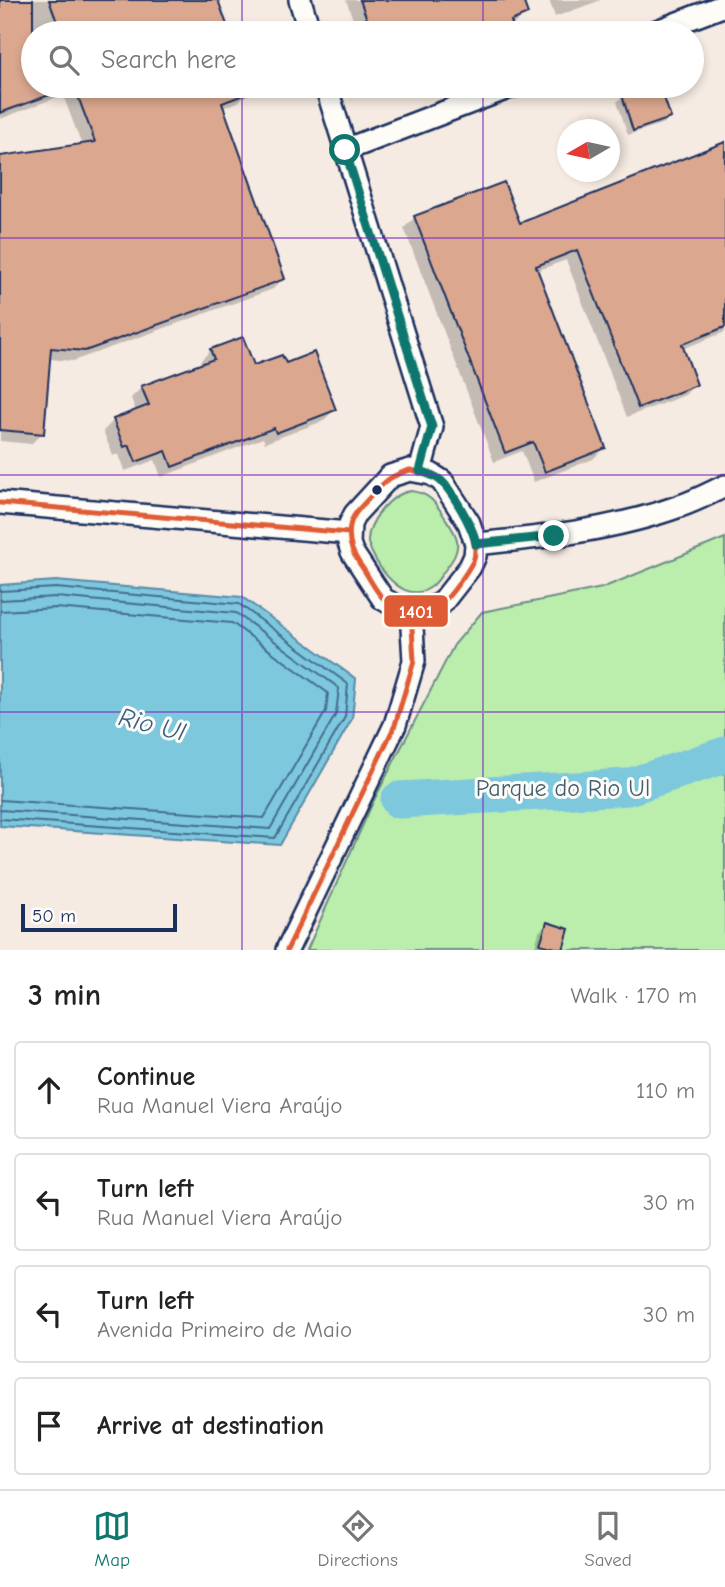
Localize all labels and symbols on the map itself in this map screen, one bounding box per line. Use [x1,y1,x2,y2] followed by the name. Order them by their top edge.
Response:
[557,119,620,182] north arrow
[329,134,360,165] route start
[370,483,384,497] unlabelled marker
[538,520,569,551] route end
[383,594,449,628] line badge: 1401
[399,601,433,623] text: 1401
[116,702,189,748] water label: Rio Ul
[476,774,650,802] park label: Parque do Rio Ul
[21,901,177,933] scale bar

